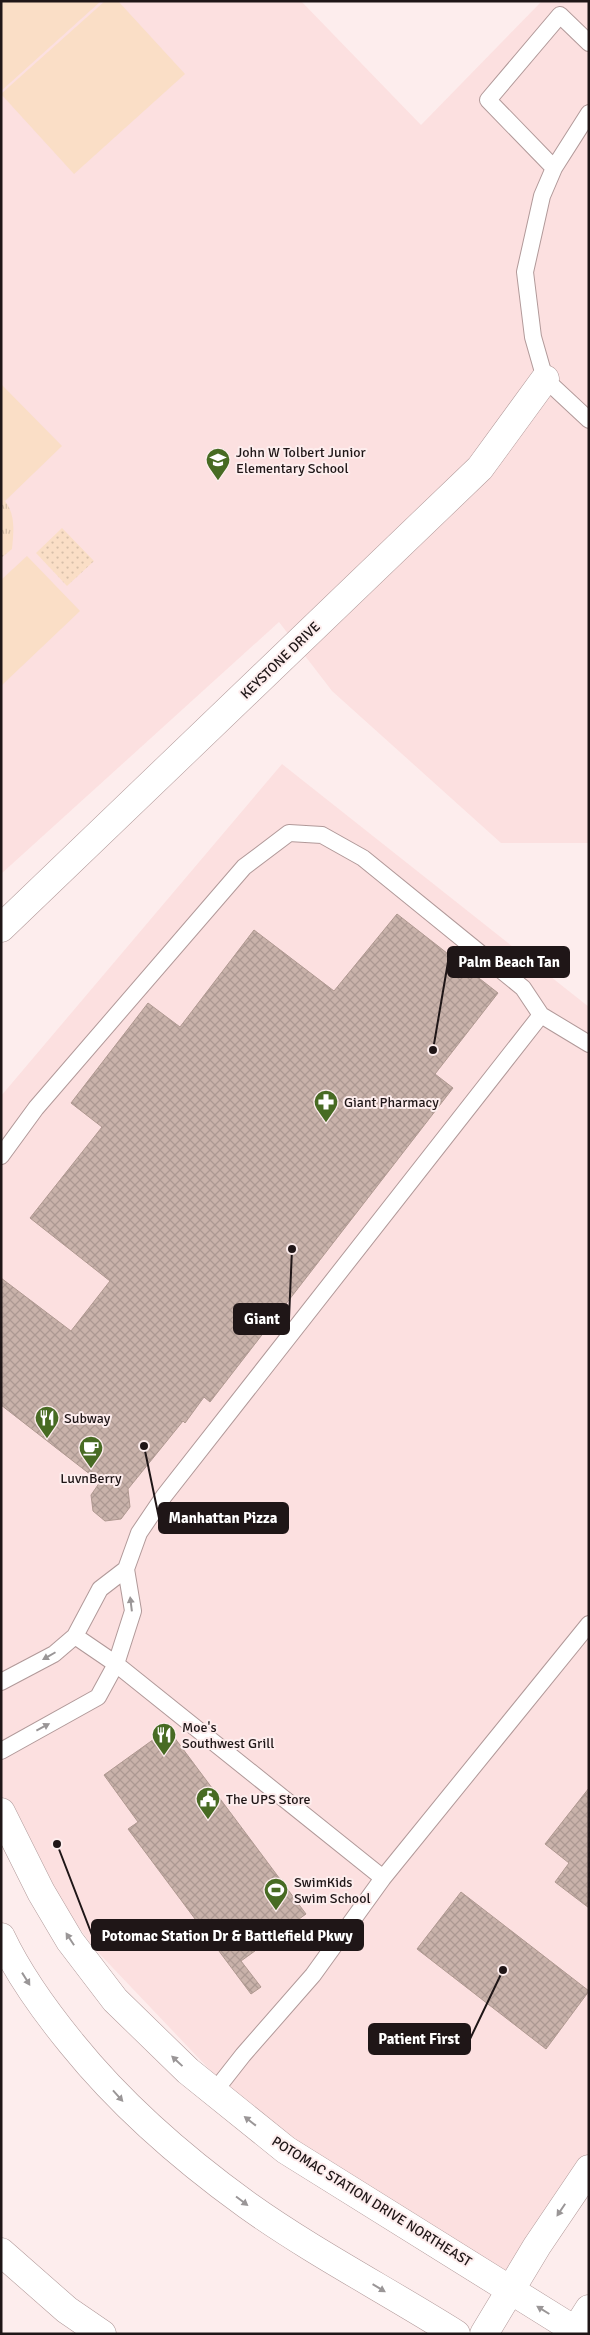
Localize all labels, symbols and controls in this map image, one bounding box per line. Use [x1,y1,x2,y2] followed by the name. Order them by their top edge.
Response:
[236,444,366,477] place label: John W Tolbert Junior Elementary School
[205,447,231,481] school or university icon: John W Tolbert Junior Elementary School
[237,618,324,703] street label: KEYSTONE DRIVE
[448,947,569,977] callout: Palm Beach Tan
[458,953,560,971] text: Palm Beach Tan
[313,1089,339,1123] pharmacy icon: Giant Pharmacy
[344,1094,439,1111] place label: Giant Pharmacy
[234,1304,289,1334] callout: Giant
[244,1310,280,1328] text: Giant
[34,1405,60,1439] restaurant icon: Subway
[64,1410,111,1427] place label: Subway
[78,1435,104,1469] cafe icon: LuvnBerry
[60,1470,122,1487] place label: LuvnBerry
[159,1503,288,1533] callout: Manhattan Pizza
[168,1509,278,1527] text: Manhattan Pizza
[127,1596,135,1612] one-way arrow
[42,1652,56,1660] one-way arrow
[182,1719,274,1752] place label: Moe's Southwest Grill
[151,1722,177,1756] restaurant icon: Moe's Southwest Grill
[36,1723,51,1731] one-way arrow
[195,1786,221,1820] public building icon: The UPS Store
[226,1791,311,1808] place label: The UPS Store
[294,1874,371,1907] place label: SwimKids Swim School
[263,1877,289,1911] sports icon: SwimKids Swim School
[92,1920,363,1950] callout: Potomac Station Dr & Battlefield Pkwy
[101,1927,353,1945] text: Potomac Station Dr & Battlefield Pkwy
[65,1932,75,1946] one-way arrow
[21,1972,31,1985] one-way arrow
[369,2024,470,2054] callout: Patient First
[378,2030,460,2048] text: Patient First
[171,2055,183,2067] one-way arrow
[112,2089,124,2101] one-way arrow
[243,2116,257,2126] one-way arrow
[269,2133,475,2270] street label: POTOMAC STATION DRIVE NORTHEAST
[235,2195,248,2206] one-way arrow
[557,2203,566,2216] one-way arrow
[372,2283,385,2292] one-way arrow
[537,2305,550,2315] one-way arrow

